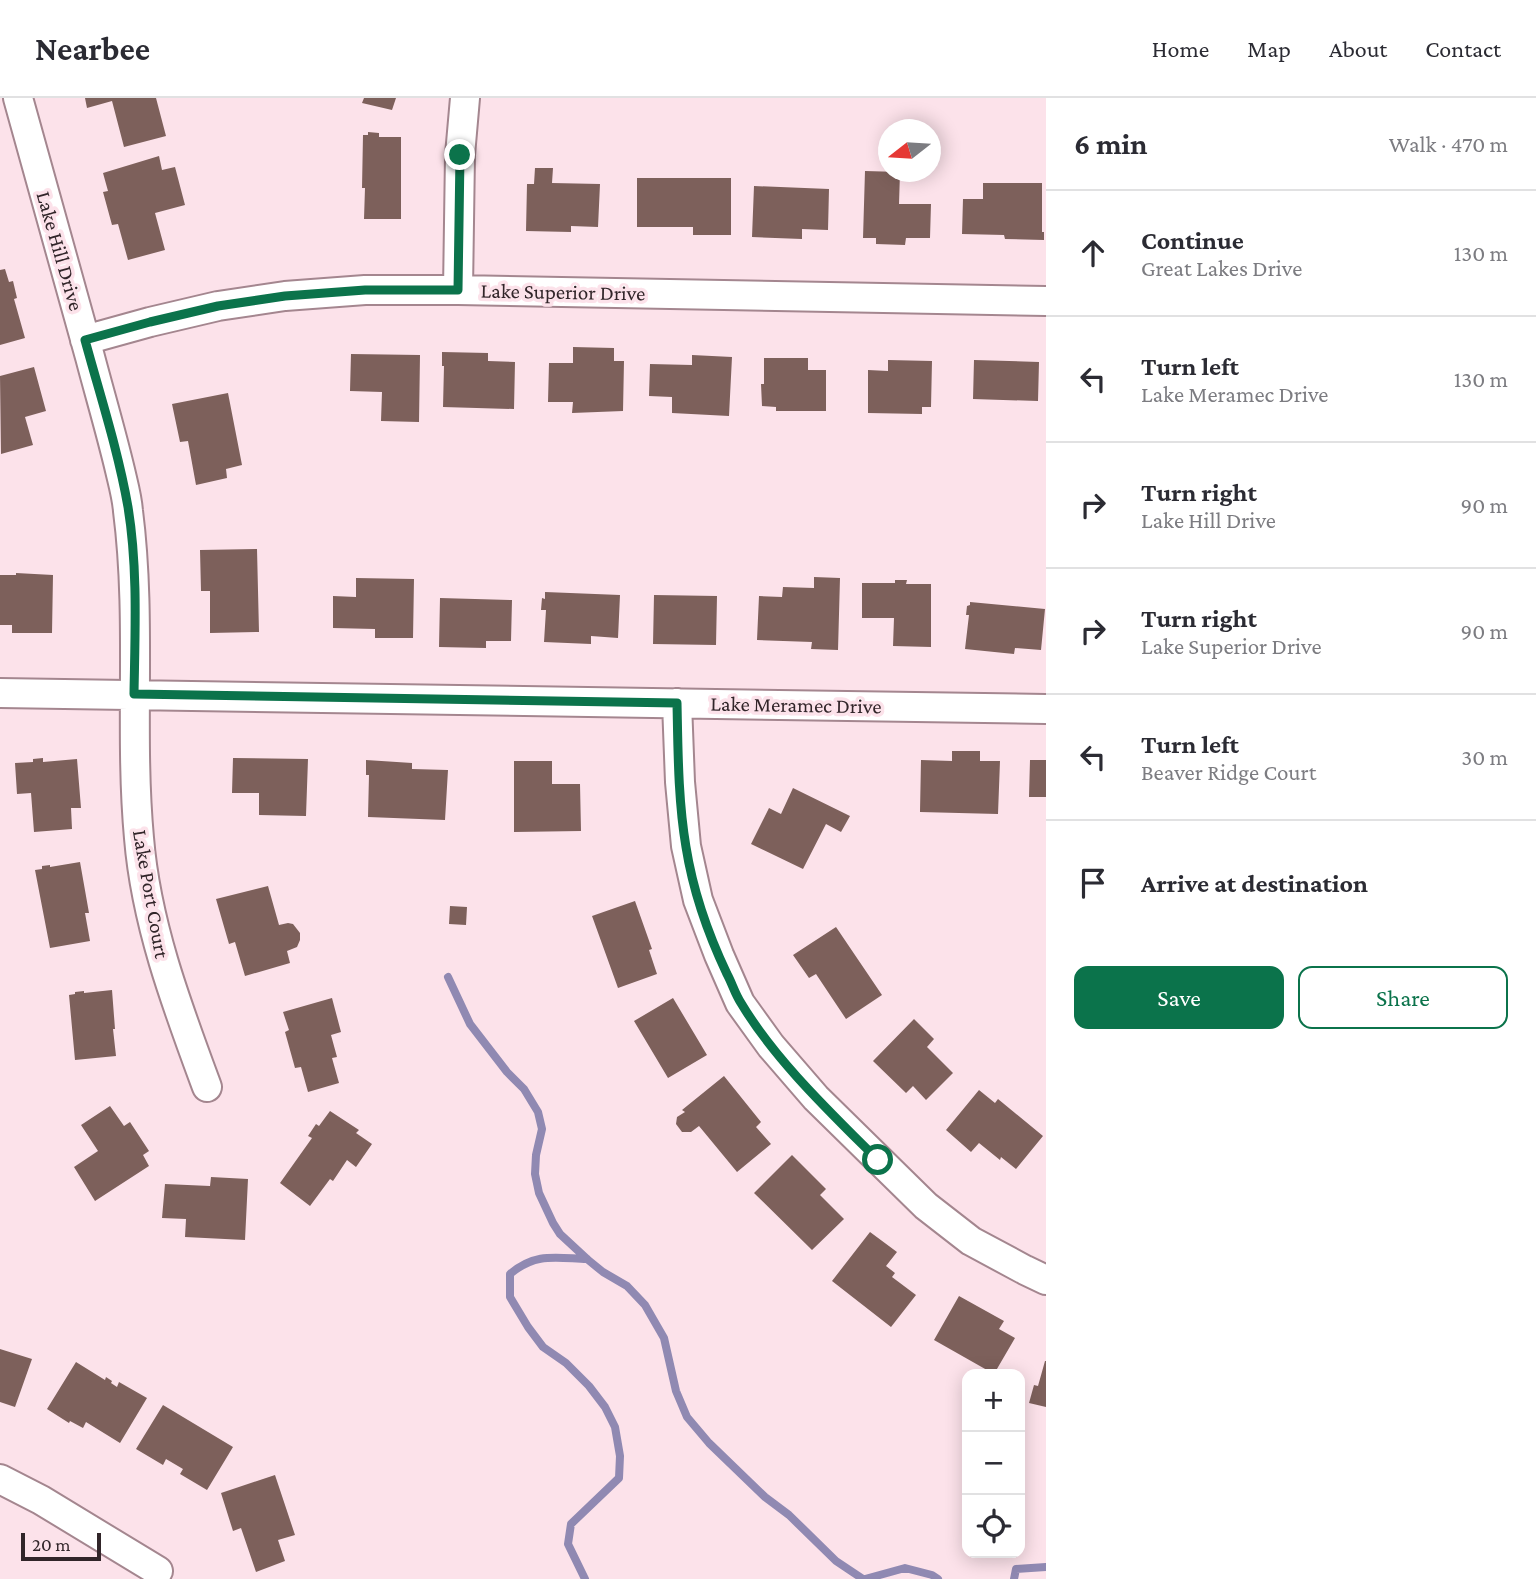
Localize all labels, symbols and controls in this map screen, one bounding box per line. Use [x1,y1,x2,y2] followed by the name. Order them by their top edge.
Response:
[35,30,150,67] text: Nearbee
[1152,35,1209,62] text: Home
[1247,35,1291,62] text: Map
[1329,35,1387,62] text: About
[1425,35,1501,62] text: Contact
[878,119,941,182] north arrow
[1074,127,1147,160] text: 6 min
[1389,131,1508,157] text: Walk · 470 m
[444,139,475,170] route end
[31,188,89,314] street label: Lake Hill Drive
[1141,226,1244,255] text: Continue
[1074,234,1112,272] icon: ahead
[1454,240,1508,266] text: 130 m
[1141,255,1302,281] text: Great Lakes Drive
[480,279,646,305] street label: Lake Superior Drive
[1141,352,1239,381] text: Turn left
[1074,360,1112,398] icon: left
[1454,366,1508,392] text: 130 m
[1141,381,1328,407] text: Lake Meramec Drive
[1141,478,1257,507] text: Turn right
[1074,486,1112,524] icon: right
[1461,492,1508,518] text: 90 m
[1141,507,1276,533] text: Lake Hill Drive
[1141,604,1257,633] text: Turn right
[1074,612,1112,650] icon: right
[1461,618,1508,644] text: 90 m
[1141,633,1322,659] text: Lake Superior Drive
[710,692,882,718] street label: Lake Meramec Drive
[1141,730,1239,759] text: Turn left
[1074,738,1112,776] icon: left
[1461,744,1508,770] text: 30 m
[1141,759,1316,785] text: Beaver Ridge Court
[128,828,174,961] street label: Lake Port Court
[1074,864,1112,902] icon: arrive
[1141,869,1368,898] text: Arrive at destination
[1074,966,1284,1029] button: Save
[1298,966,1508,1029] button: Share
[862,1144,893,1175] route start
[962,1369,1025,1558] map controls
[962,1369,1025,1432] button: +
[962,1432,1025,1495] button: −
[962,1495,1025,1558] button: locate
[21,1530,102,1562] scale bar
[32,1534,71,1555] text: 20 m

